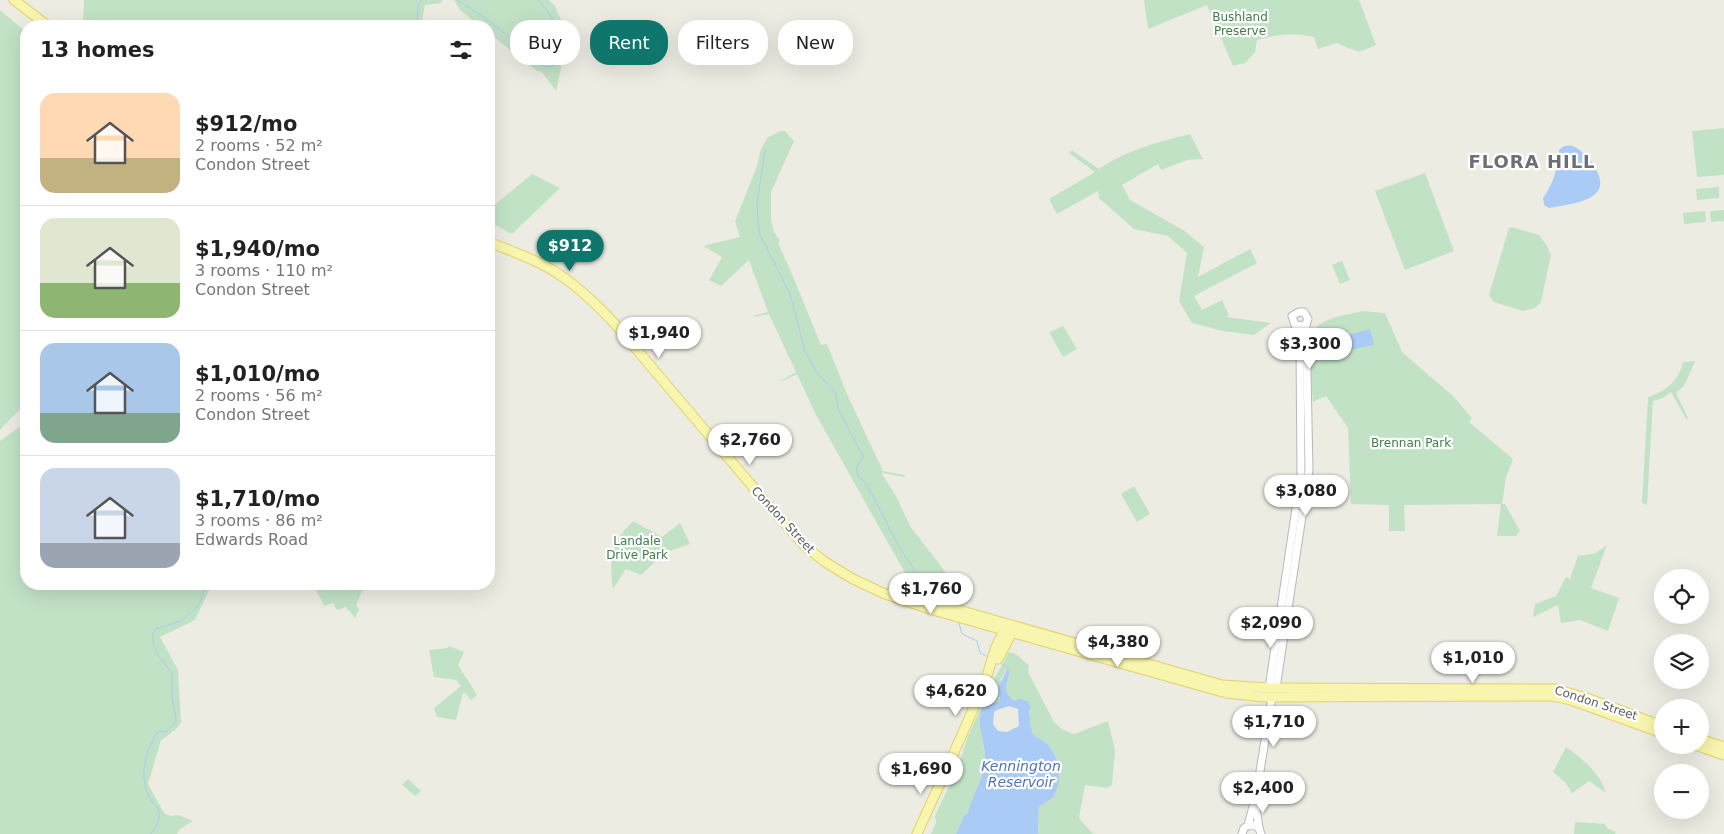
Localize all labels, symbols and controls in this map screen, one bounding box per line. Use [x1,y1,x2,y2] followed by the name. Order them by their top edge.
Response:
[1212,10,1268,38] park label: Bushland Preserve
[510,20,580,65] chip: Buy
[590,20,668,65] chip: Rent
[678,20,768,65] chip: Filters
[778,20,853,65] chip: New
[447,36,475,64] icon: filters
[40,38,155,62] text: 13 homes
[195,112,297,136] text: $912/mo
[80,113,140,173] icon: home
[195,136,323,155] text: 2 rooms · 52 m²
[1468,151,1596,172] district label: FLORA HILL
[195,155,310,174] text: Condon Street
[540,230,600,272] pin: $912
[548,236,592,255] text: $912
[195,237,320,261] text: $1,940/mo
[80,238,140,298] icon: home
[195,261,333,280] text: 3 rooms · 110 m²
[195,280,310,299] text: Condon Street
[618,316,700,359] pin: $1,940
[628,323,690,342] text: $1,940
[1269,328,1351,370] pin: $3,300
[1279,334,1341,353] text: $3,300
[195,362,320,386] text: $1,010/mo
[80,363,140,423] icon: home
[195,386,323,405] text: 2 rooms · 56 m²
[195,405,310,424] text: Condon Street
[709,424,791,466] pin: $2,760
[719,430,781,449] text: $2,760
[1371,436,1451,450] park label: Brennan Park
[1265,474,1347,517] pin: $3,080
[1275,481,1337,500] text: $3,080
[748,484,818,556] street label: Condon Street
[195,487,320,511] text: $1,710/mo
[80,488,140,548] icon: home
[195,511,323,530] text: 3 rooms · 86 m²
[195,530,308,549] text: Edwards Road
[606,534,668,562] park label: Landale Drive Park
[1654,569,1709,819] map controls
[1654,569,1709,624] button: locate
[890,572,972,615] pin: $1,760
[900,579,962,598] text: $1,760
[1230,606,1312,649] pin: $2,090
[1240,613,1302,632] text: $2,090
[1077,626,1159,668] pin: $4,380
[1087,632,1149,651] text: $4,380
[1654,634,1709,689] button: layers
[1432,642,1514,684] pin: $1,010
[1442,648,1504,667] text: $1,010
[915,674,997,717] pin: $4,620
[925,681,987,700] text: $4,620
[1553,683,1639,723] street label: Condon Street
[1654,699,1709,754] button: +
[1233,706,1315,748] pin: $1,710
[1243,712,1305,731] text: $1,710
[880,752,962,795] pin: $1,690
[981,758,1061,790] water label: Kennington Reservoir
[890,759,952,778] text: $1,690
[1654,764,1709,819] button: −
[1222,772,1304,814] pin: $2,400
[1232,778,1294,797] text: $2,400

